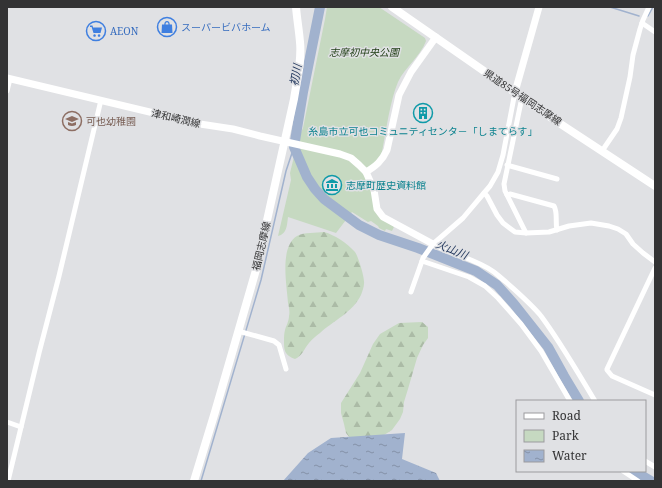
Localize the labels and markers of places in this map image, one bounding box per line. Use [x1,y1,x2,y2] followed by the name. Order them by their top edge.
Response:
[156,16,178,38] shop icon: スーパービバホーム
[85,20,107,42] supermarket icon: AEON
[181,20,271,34] place label: スーパービバホーム
[110,24,139,38] place label: AEON
[412,102,434,124] building icon: 糸島市立可也コミュニティセンタ－「しまてらす」
[61,110,83,132] school or university icon: 可也幼稚園
[86,114,136,128] place label: 可也幼稚園
[308,124,538,138] place label: 糸島市立可也コミュニティセンタ－「しまてらす」
[321,174,343,196] museum icon: 志摩町歴史資料館
[346,178,426,192] place label: 志摩町歴史資料館

